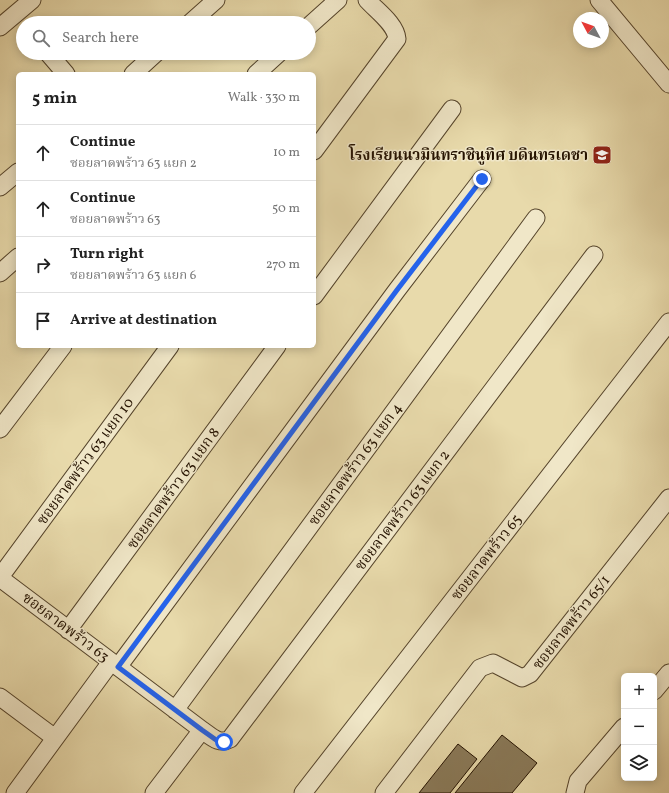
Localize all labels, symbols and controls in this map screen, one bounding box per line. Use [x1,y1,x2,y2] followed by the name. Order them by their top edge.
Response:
[573,12,609,48] north arrow
[16,16,316,60] search box
[30,27,52,49] icon: search
[62,28,139,49] text: Search here
[32,87,77,110] text: 5 min
[228,89,300,107] text: Walk · 330 m
[70,132,135,153] text: Continue
[32,142,54,164] icon: ahead
[273,144,300,162] text: 10 m
[348,144,588,167] place label: โรงเรียนนวมินทราชินูทิศ บดินทรเดชา
[591,144,613,166] school or university icon: โรงเรียนนวมินทราชินูทิศ บดินทรเดชา
[70,155,197,173] text: ซอยลาดพร้าว 63 แยก 2
[473,170,491,188] route end
[70,188,135,209] text: Continue
[32,198,54,220] icon: ahead
[272,200,300,218] text: 50 m
[70,211,160,229] text: ซอยลาดพร้าว 63
[70,244,144,265] text: Turn right
[32,254,54,276] icon: right
[266,256,300,274] text: 270 m
[70,267,196,285] text: ซอยลาดพร้าว 63 แยก 6
[32,310,54,332] icon: arrive
[70,310,217,331] text: Arrive at destination
[33,394,140,530] street label: ซอยลาดพร้าว 63 แยก 10
[304,399,408,531] street label: ซอยลาดพร้าว 63 แยก 4
[123,424,226,554] street label: ซอยลาดพร้าว 63 แยก 8
[351,446,456,576] street label: ซอยลาดพร้าว 63 แยก 2
[447,510,527,605] street label: ซอยลาดพร้าว 65
[529,571,616,675] street label: ซอยลาดพร้าว 65/1
[17,588,113,668] street label: ซอยลาดพร้าว 63
[621,673,657,781] map controls
[621,673,657,709] button: +
[621,709,657,745] button: −
[215,733,233,751] route start
[621,745,657,781] button: layers

